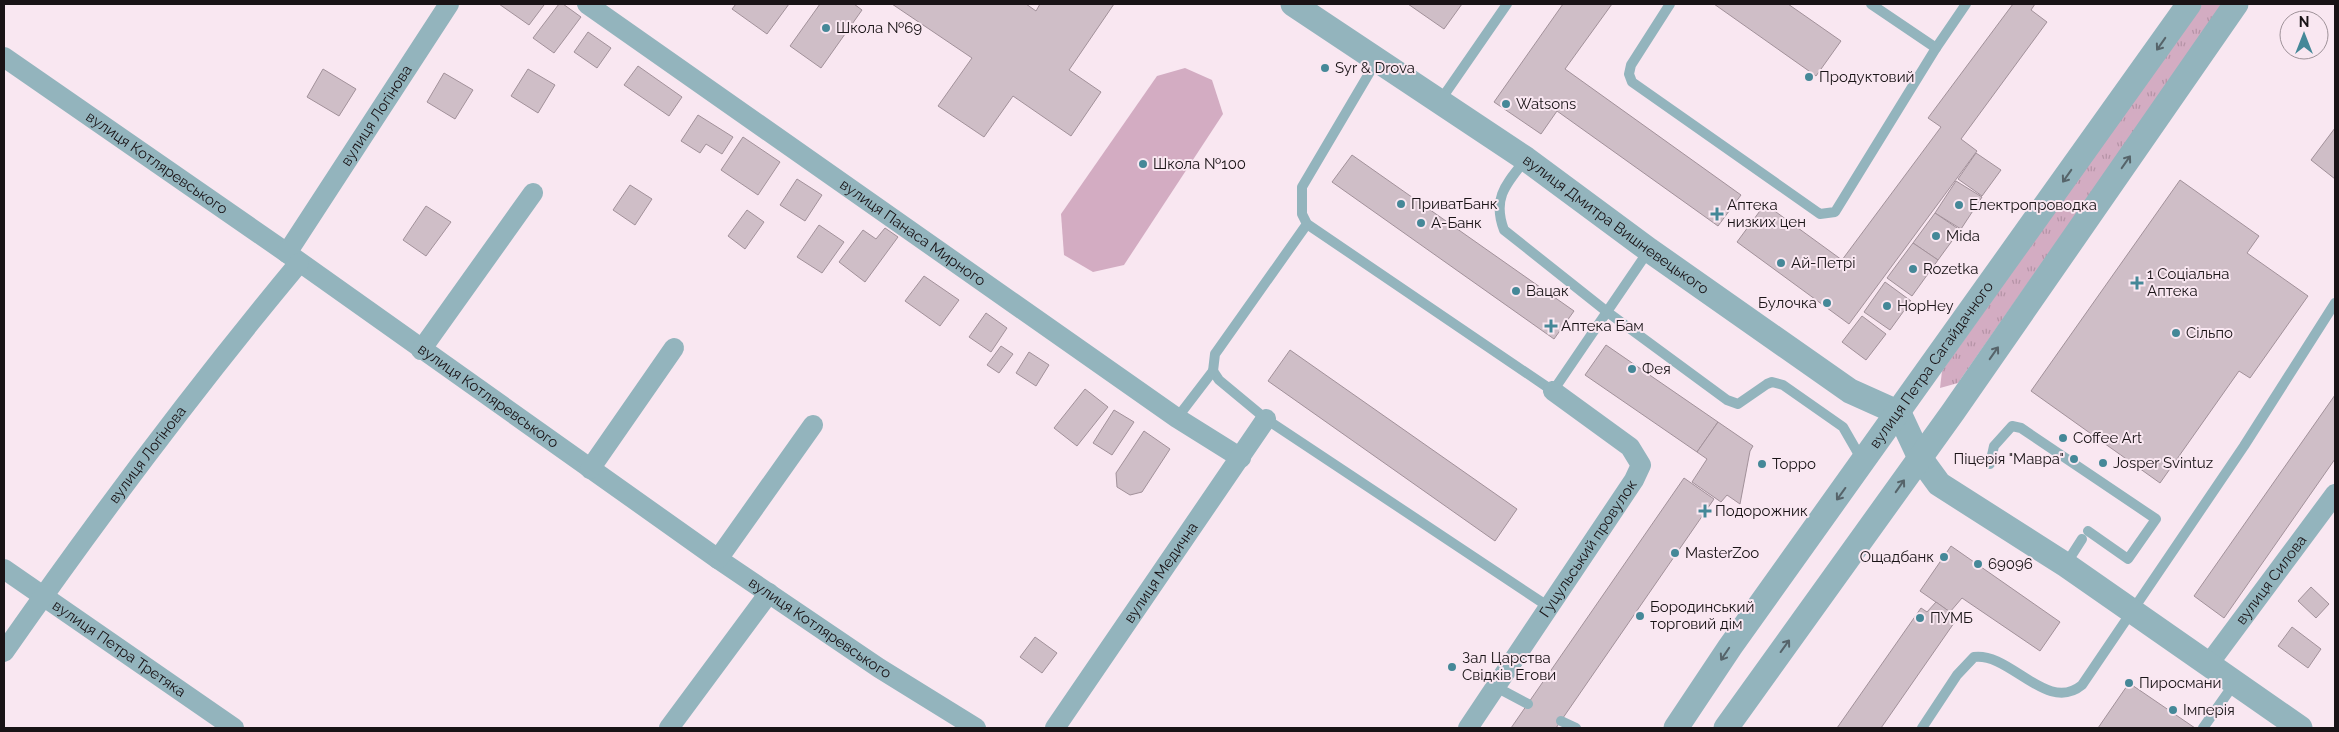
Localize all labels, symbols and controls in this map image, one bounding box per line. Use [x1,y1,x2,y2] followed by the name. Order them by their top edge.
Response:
[2279,10,2329,60] north arrow
[2299,14,2309,30] text: N
[836,19,922,37] place label: Школа №69
[820,22,832,34] marker: Школа №69
[2155,36,2166,50] one-way arrow
[1335,59,1415,77] place label: Syr & Drova
[337,62,416,169] street label: вулиця Логінова
[1319,62,1331,74] marker: Syr & Drova
[1819,68,1914,86] place label: Продуктовий
[1803,71,1815,83] marker: Продуктовий
[1516,95,1576,113] place label: Watsons
[1500,98,1512,110] marker: Watsons
[83,108,231,218] street label: вулиця Котляревського
[1519,151,1712,298] street label: вулиця Дмитра Вишневецького
[1153,155,1246,173] place label: Школа №100
[2121,155,2131,169] one-way arrow
[1137,158,1149,170] marker: Школа №100
[2062,169,2072,183] one-way arrow
[836,175,989,290] street label: вулиця Панаса Мирного
[1411,195,1498,213] place label: ПриватБанк
[1727,196,1806,231] place label: Аптека низких цен
[1969,196,2097,214] place label: Електропроводка
[1395,198,1407,210] marker: ПриватБанк
[1953,199,1965,211] marker: Електропроводка
[1711,208,1723,220] marker: Аптека низких цен
[1431,214,1482,232] place label: А-Банк
[1415,217,1427,229] marker: А-Банк
[1946,227,1980,245] place label: Mida
[1930,230,1942,242] marker: Mida
[1791,254,1856,272] place label: Ай-Петрі
[1775,257,1787,269] marker: Ай-Петрі
[1923,260,1978,278] place label: Rozetka
[1907,263,1919,275] marker: Rozetka
[2147,265,2229,300] place label: 1 Соціальна Аптека
[2131,277,2143,289] marker: 1 Соціальна Аптека
[1866,278,1997,452] street label: вулиця Петра Сагайдачного
[1526,282,1569,300] place label: Вацак
[1510,285,1522,297] marker: Вацак
[1758,294,1817,312] place label: Булочка
[1821,297,1833,309] marker: Булочка
[1897,297,1954,315] place label: HopHey
[1881,300,1893,312] marker: HopHey
[1561,317,1644,335] place label: Аптека Бам
[1545,320,1557,332] marker: Аптека Бам
[2186,324,2233,342] place label: Сільпо
[2170,327,2182,339] marker: Сільпо
[414,340,562,452] street label: вулиця Котляревського
[1989,346,1999,360] one-way arrow
[1642,360,1671,378] place label: Фея
[1626,363,1638,375] marker: Фея
[105,403,190,507] street label: вулиця Логінова
[2073,429,2142,447] place label: Coffee Art
[2057,432,2069,444] marker: Coffee Art
[1953,450,2064,468] place label: Піцерія "Мавра"
[2068,453,2080,465] marker: Піцерія "Мавра"
[2113,454,2213,472] place label: Josper Svintuz
[1772,455,1816,473] place label: Торро
[2097,457,2109,469] marker: Josper Svintuz
[1756,458,1768,470] marker: Торро
[1536,476,1641,621] street label: Гуцульський провулок
[1895,479,1905,493] one-way arrow
[1836,487,1846,501] one-way arrow
[1715,502,1808,520] place label: Подорожник
[1699,505,1711,517] marker: Подорожник
[1120,519,1202,627] street label: вулиця Медична
[2232,532,2310,628] street label: вулиця Силова
[1685,544,1759,562] place label: MasterZoo
[1669,547,1681,559] marker: MasterZoo
[1860,548,1934,566] place label: Ощадбанк
[1938,551,1950,563] marker: Ощадбанк
[1988,555,2033,573] place label: 69096
[1972,558,1984,570] marker: 69096
[745,573,895,683] street label: вулиця Котляревського
[49,596,189,701] street label: вулиця Петра Третяка
[1650,598,1754,633] place label: Бородинський торговий дім
[1930,609,1973,627] place label: ПУМБ
[1634,610,1646,622] marker: Бородинський торговий дім
[1914,612,1926,624] marker: ПУМБ
[1780,640,1791,654] one-way arrow
[1720,647,1730,661] one-way arrow
[1462,649,1556,684] place label: Зал Царства Свiдкiв Егови
[1446,661,1458,673] marker: Зал Царства Свiдкiв Егови
[2139,674,2221,692] place label: Пиросмани
[2123,677,2135,689] marker: Пиросмани
[2183,701,2235,719] place label: Імперія
[2167,704,2179,716] marker: Імперія

